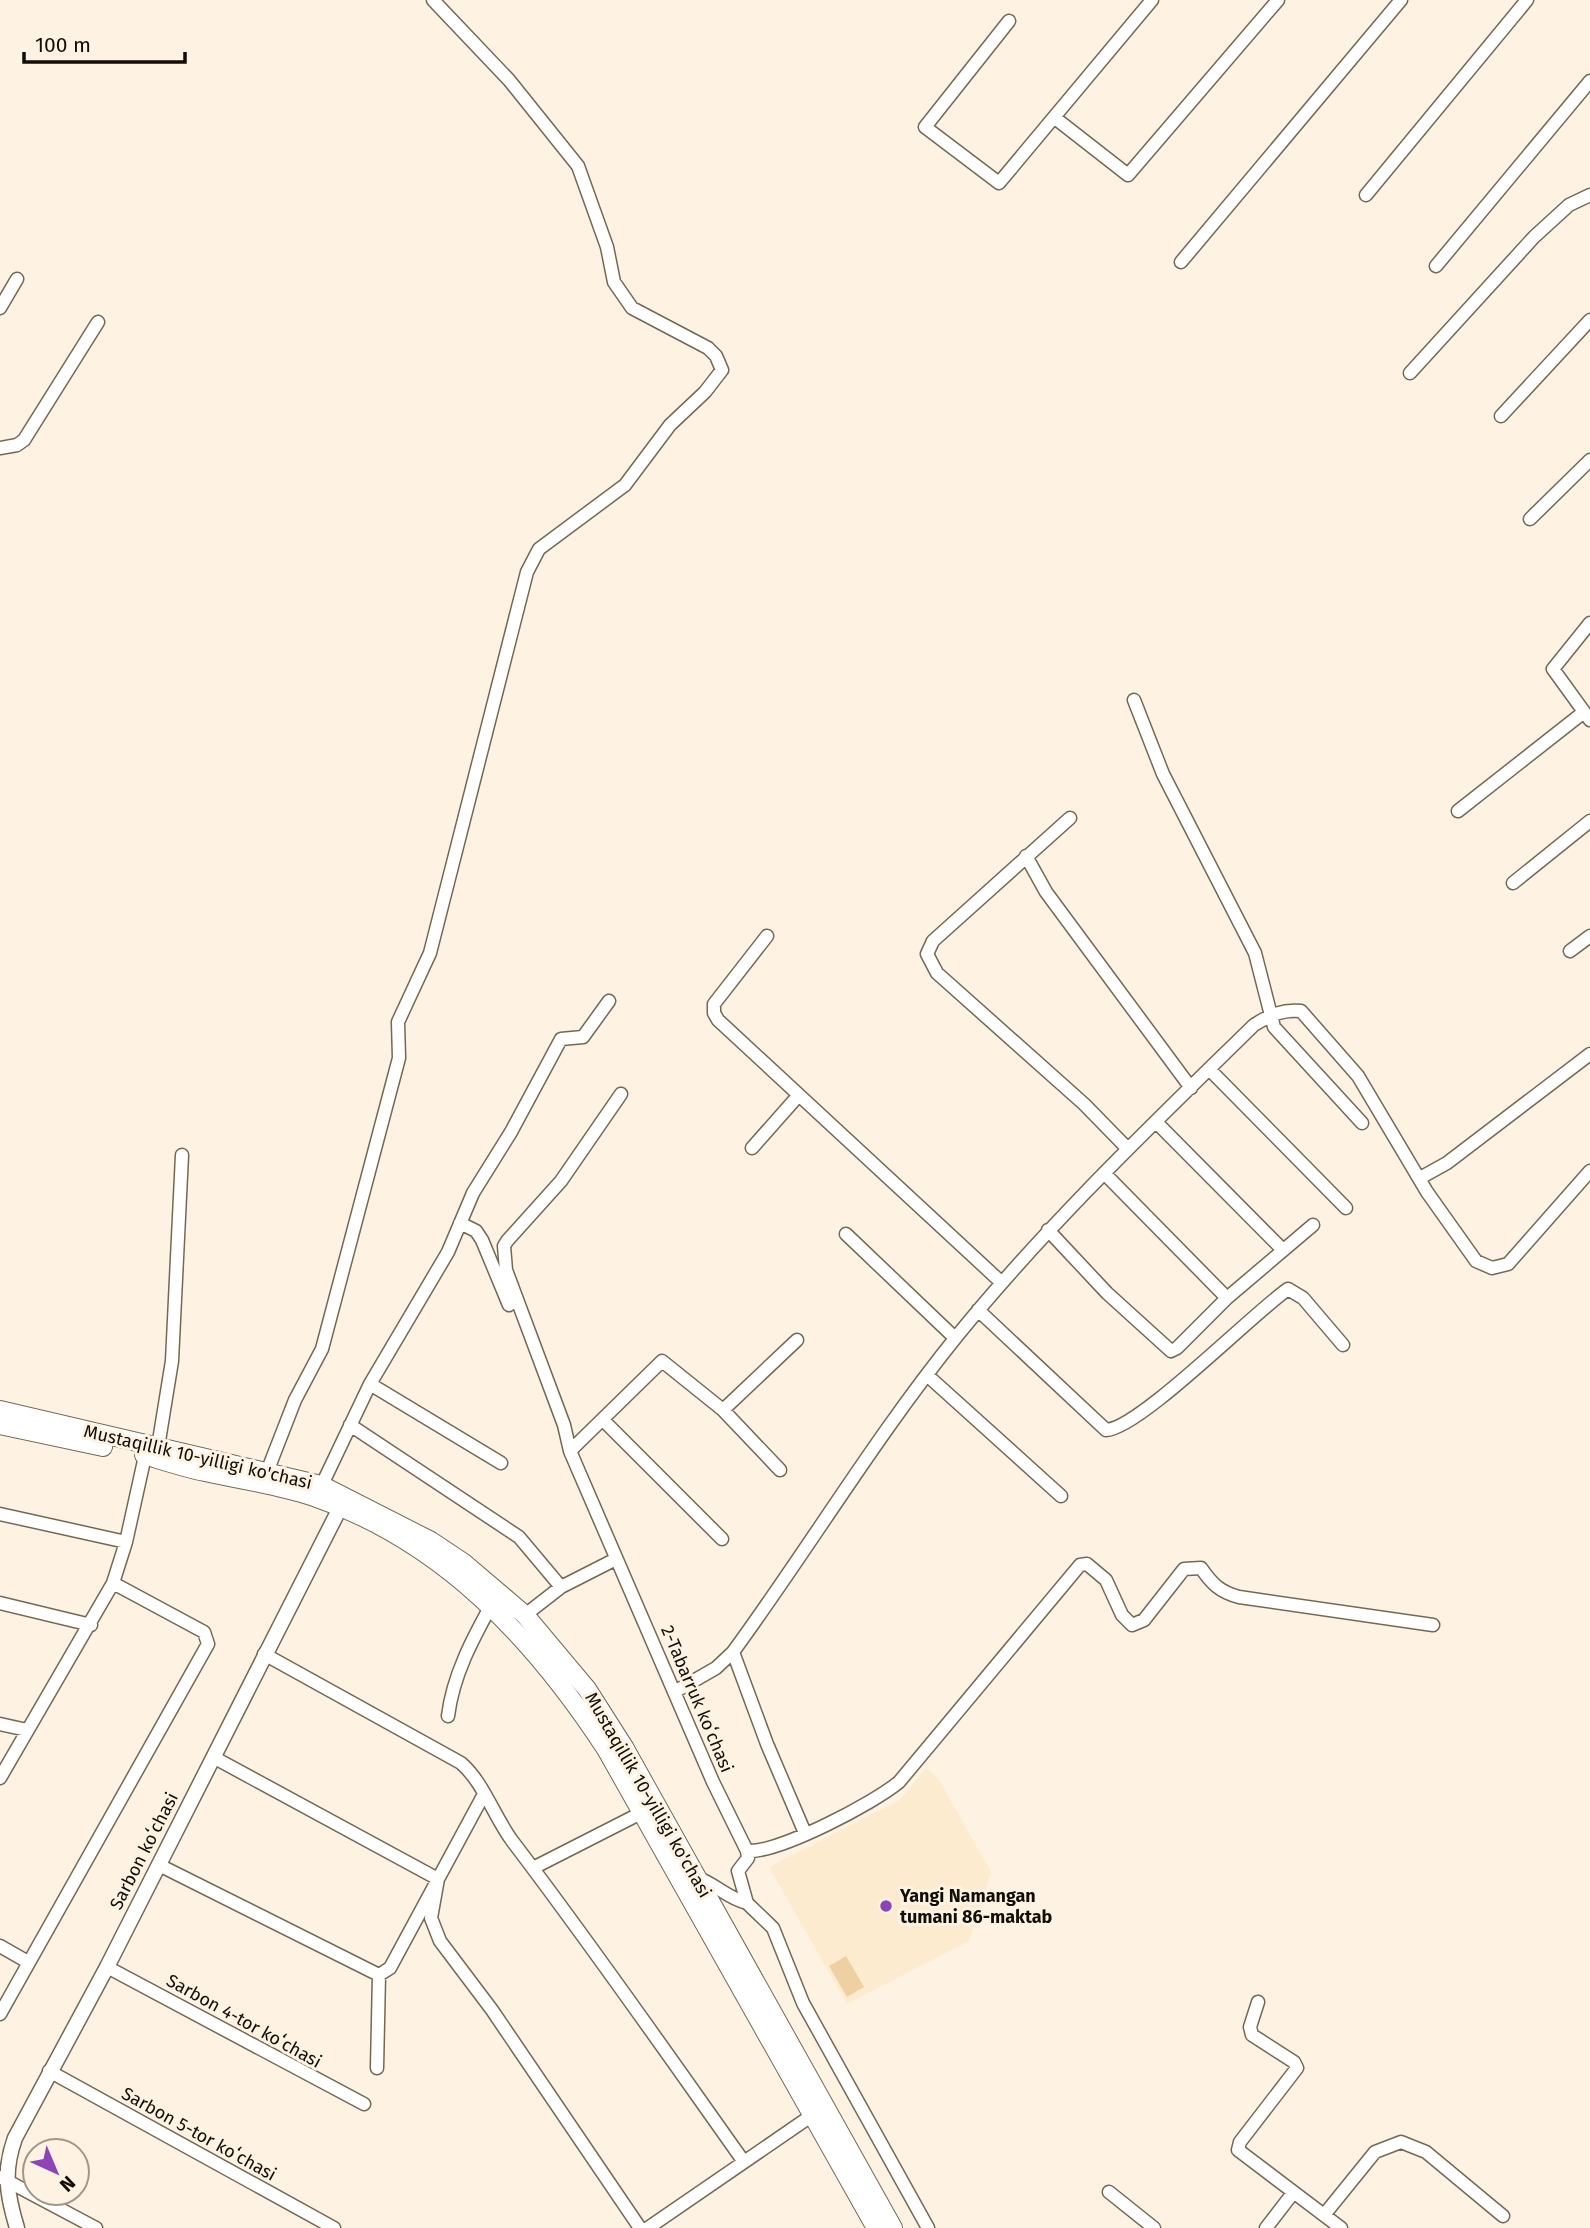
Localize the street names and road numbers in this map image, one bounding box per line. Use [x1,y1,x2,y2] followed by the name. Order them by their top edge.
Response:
[82,1420,314,1494] street label: Mustaqillik 10-yilligi ko'chasi
[656,1622,738,1776] street label: 2-Tabarruk koʻchasi
[580,1688,716,1902] street label: Mustaqillik 10-yilligi ko'chasi
[105,1789,183,1913] street label: Sarbon koʻchasi
[163,1969,325,2073] street label: Sarbon 4-tor koʻchasi
[118,2082,280,2186] street label: Sarbon 5-tor koʻchasi

